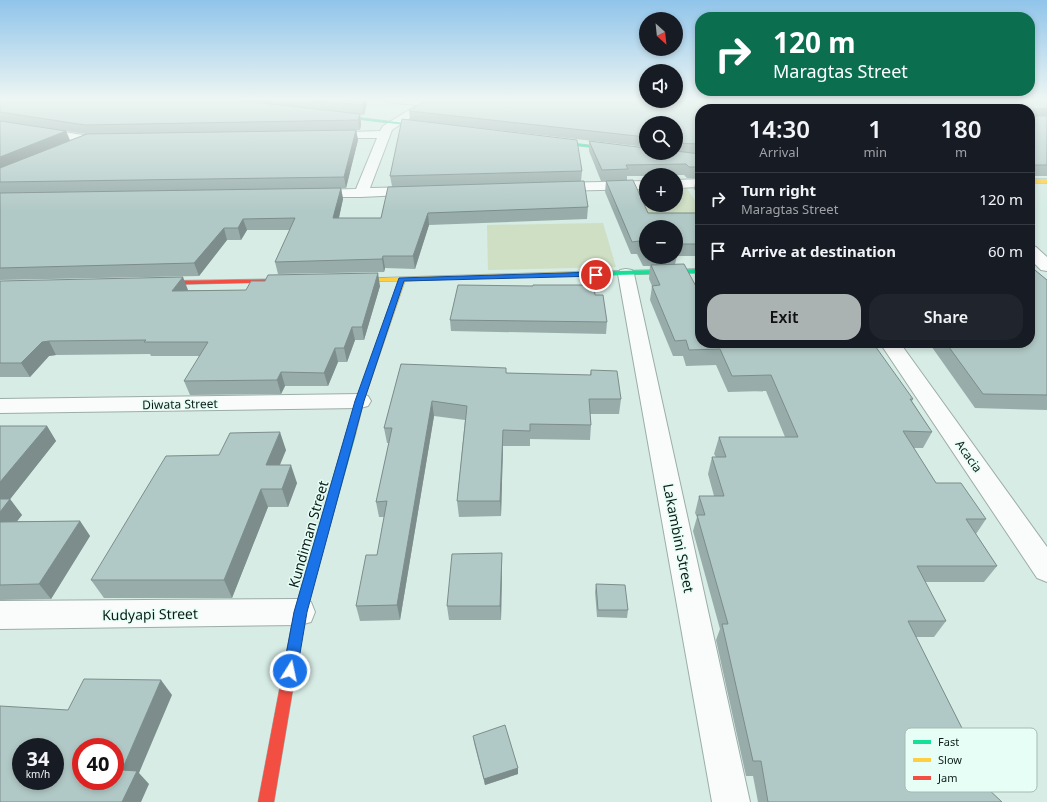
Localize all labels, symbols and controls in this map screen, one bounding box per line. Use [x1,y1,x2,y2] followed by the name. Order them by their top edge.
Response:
[639,12,683,56] north arrow
[639,12,683,264] map controls
[773,23,856,61] text: 120 m
[707,28,759,80] icon: right
[773,59,908,83] text: Maragtas Street
[639,64,683,108] button: sound
[748,112,810,145] text: 14:30
[868,112,882,145] text: 1
[940,112,982,145] text: 180
[639,116,683,160] button: search
[759,143,799,161] text: Arrival
[863,143,887,161] text: min
[955,143,967,161] text: m
[639,168,683,212] button: +
[741,180,816,200] text: Turn right
[707,188,729,210] icon: right
[979,189,1023,209] text: 120 m
[741,200,838,218] text: Maragtas Street
[639,220,683,264] button: −
[707,240,729,262] icon: arrive
[741,241,896,261] text: Arrive at destination
[988,241,1023,261] text: 60 m
[579,258,613,292] pin
[585,264,607,286] icon: arrive
[707,294,861,340] button: Exit
[869,294,1023,340] button: Share
[142,395,219,413] street label: Diwata Street
[952,436,986,476] street label: Acacia
[284,478,332,590] street label: Kundiman Street
[659,482,699,594] street label: Lakambini Street
[102,604,198,624] street label: Kudyapi Street
[269,650,311,692] position arrow
[905,728,1037,792] legend
[938,734,959,749] text: Fast
[72,738,124,790] speed limit sign: 40
[27,745,49,772] text: 34
[938,752,962,767] text: Slow
[26,767,50,781] text: km/h
[937,770,957,785] text: Jam

